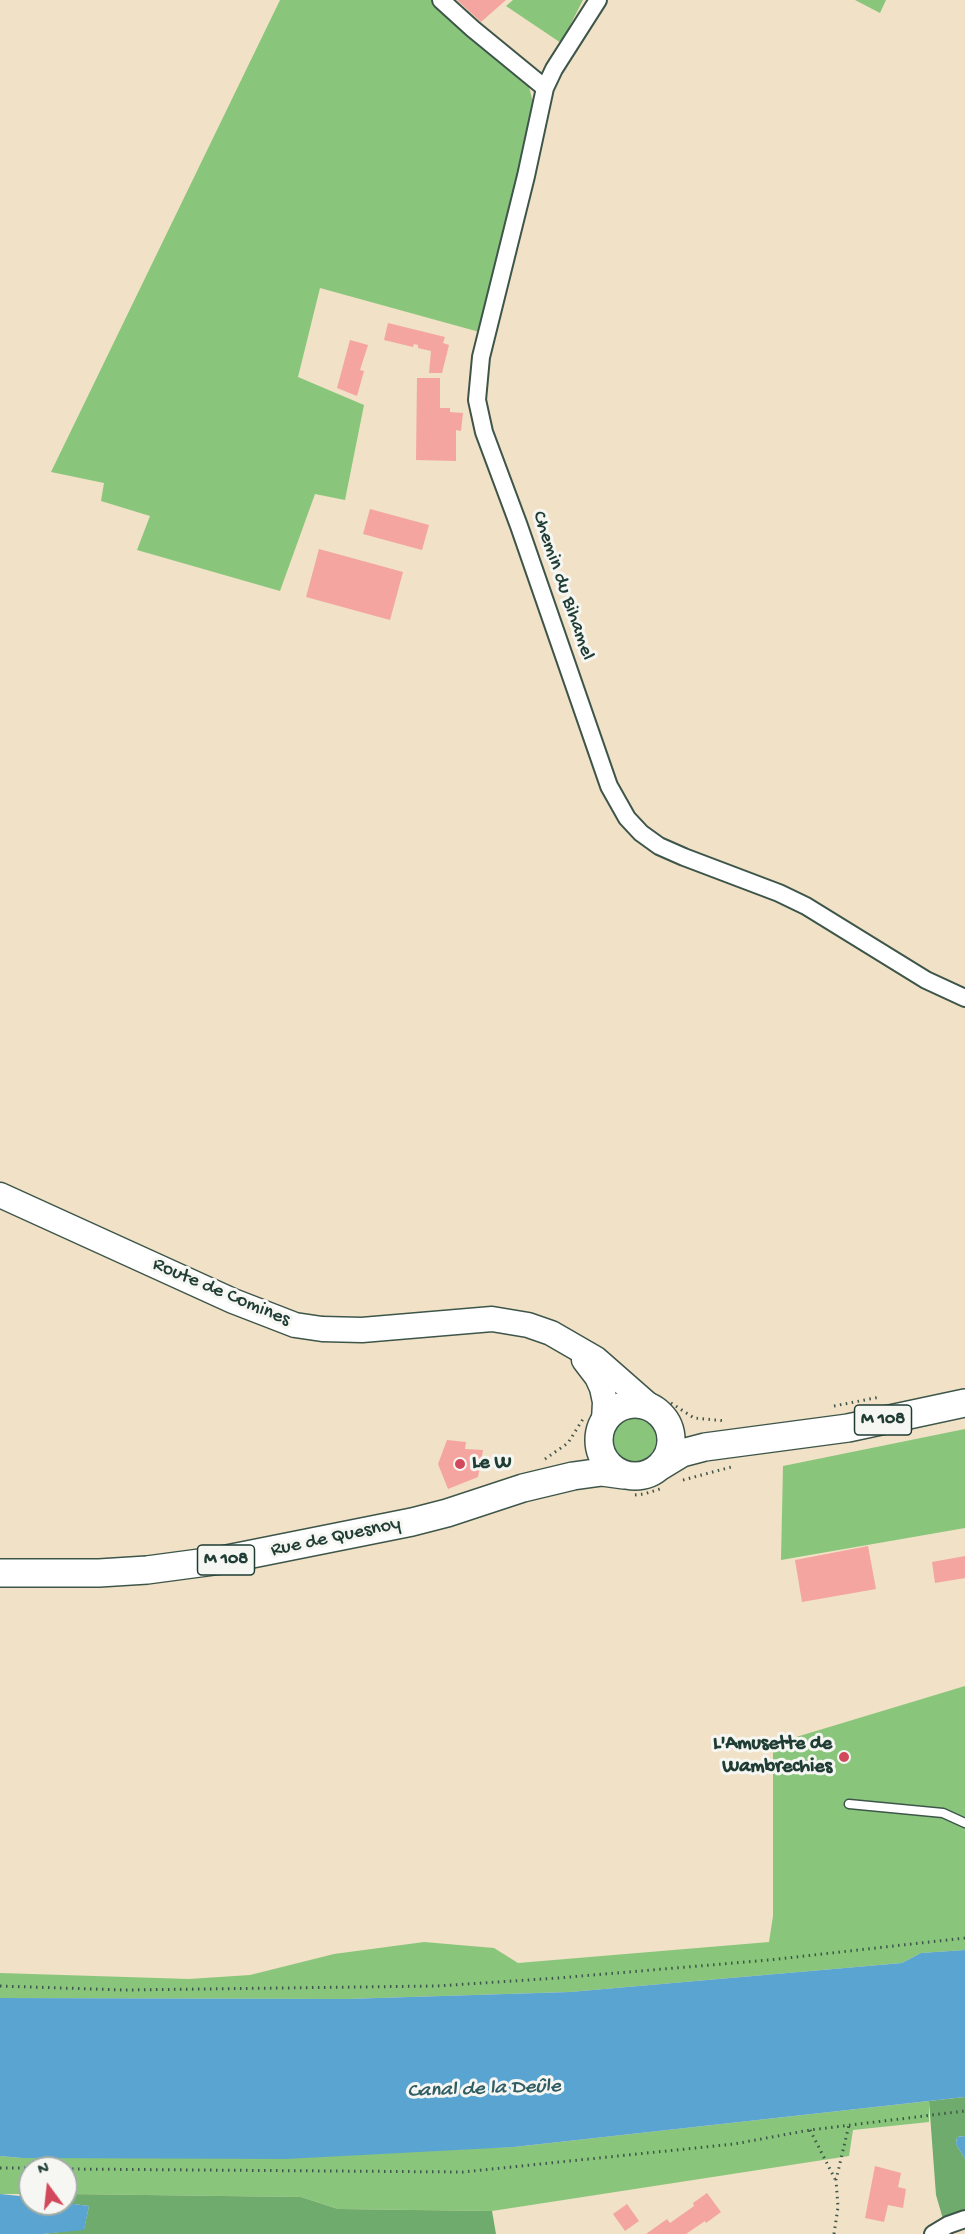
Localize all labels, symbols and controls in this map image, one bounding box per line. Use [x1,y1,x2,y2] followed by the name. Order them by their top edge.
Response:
[525,508,599,664] street label: Chemin du Bihamel
[149,1253,293,1333] street label: Route de Comines
[854,1405,912,1435] road number: M 108
[472,1452,511,1476] place label: Le W
[453,1457,467,1471] marker: Le W
[269,1513,403,1563] street label: Rue de Quesnoy
[198,1545,254,1575] road number: M 108
[713,1733,832,1780] place label: L'Amusette de Wambrechies
[837,1750,851,1764] marker: L'Amusette de Wambrechies
[407,2075,561,2105] water label: Canal de la Deûle
[18,2156,78,2216] north arrow
[36,2160,51,2181] text: N

